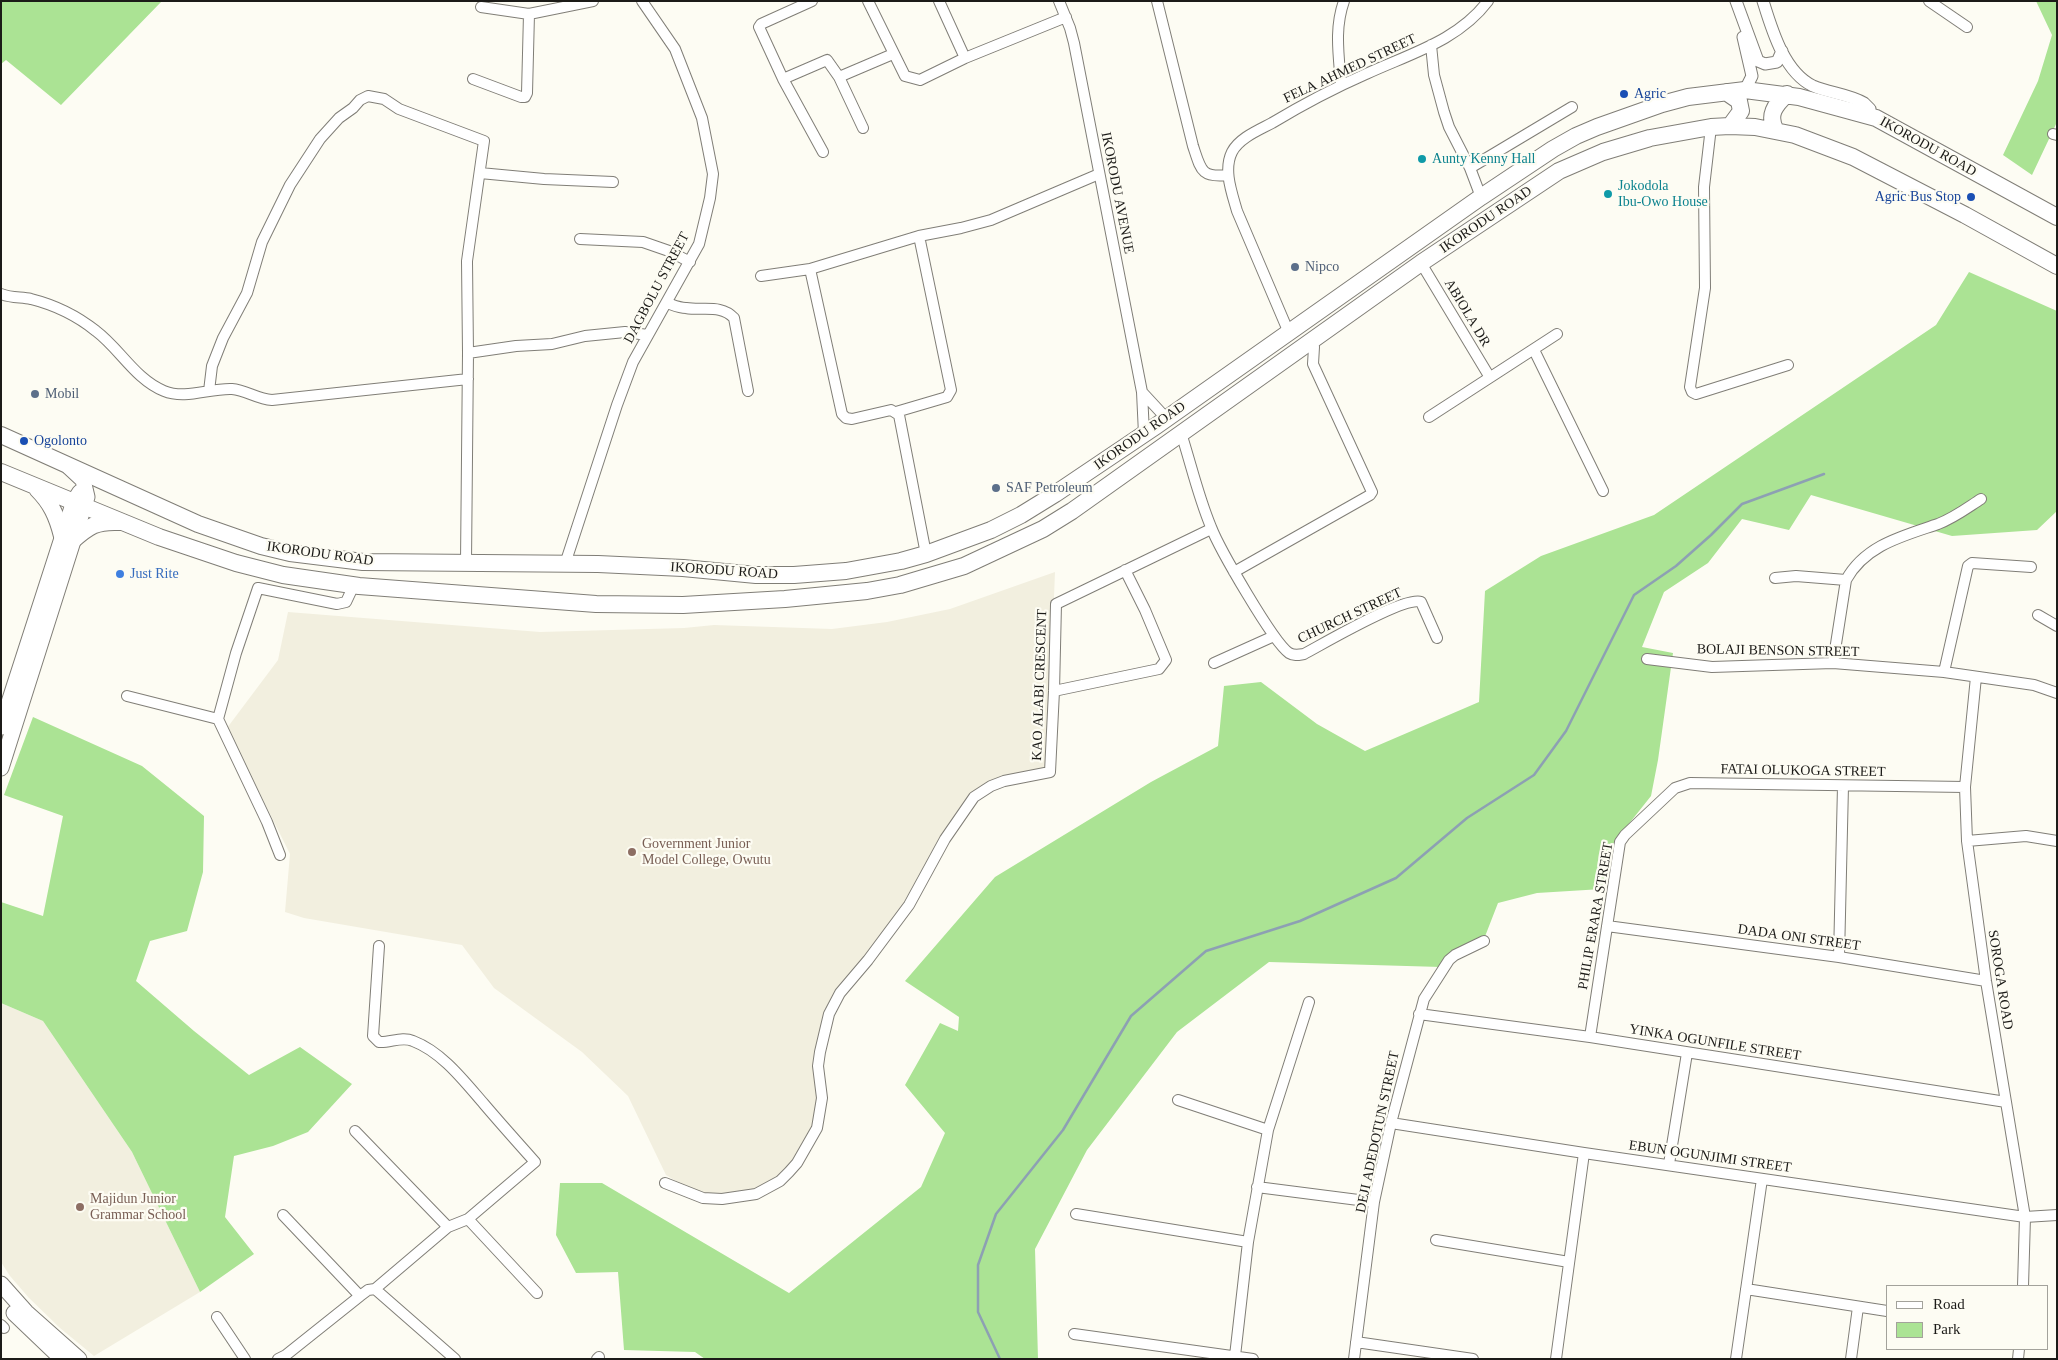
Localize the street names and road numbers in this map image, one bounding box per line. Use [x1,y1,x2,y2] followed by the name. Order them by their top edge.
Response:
[1281,31,1419,107] street label: FELA AHMED STREET
[1877,114,1979,180] street label: IKORODU ROAD
[1097,131,1137,255] street label: IKORODU AVENUE
[1437,183,1535,257] street label: IKORODU ROAD
[621,230,693,346] street label: DAGBOLU STREET
[1440,276,1494,350] street label: ABIOLA DR
[1091,398,1189,474] street label: IKORODU ROAD
[265,538,375,570] street label: IKORODU ROAD
[670,559,778,583] street label: IKORODU ROAD
[1295,584,1405,648] street label: CHURCH STREET
[1029,609,1051,761] street label: KAO ALABI CRESCENT
[1697,641,1859,661] street label: BOLAJI BENSON STREET
[1720,761,1886,781] street label: FATAI OLUKOGA STREET
[1575,841,1617,991] street label: PHILIP ERARA STREET
[1737,921,1861,955] street label: DADA ONI STREET
[1984,929,2016,1031] street label: SOROGA ROAD
[1628,1021,1802,1065] street label: YINKA OGUNFILE STREET
[1353,1050,1403,1214] street label: DEJI ADEDOTUN STREET
[1628,1137,1792,1177] street label: EBUN OGUNJIMI STREET

